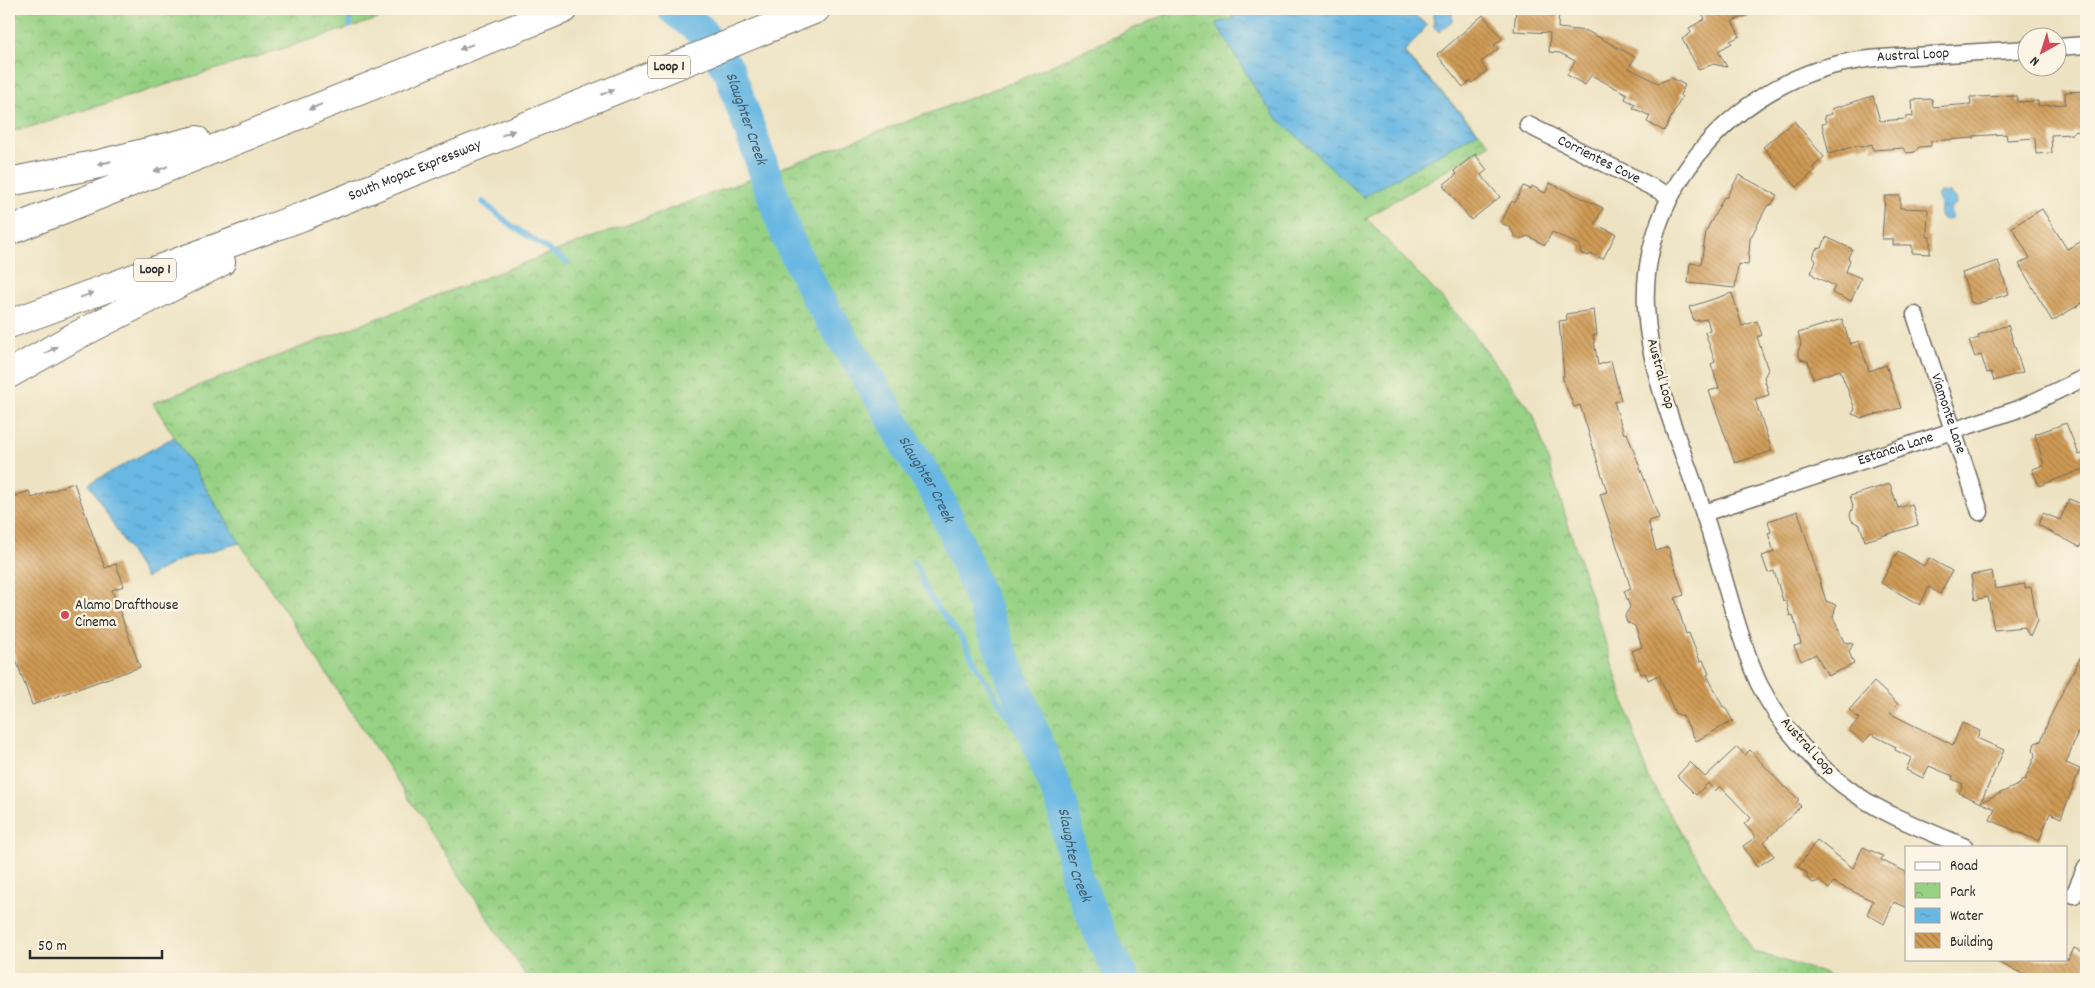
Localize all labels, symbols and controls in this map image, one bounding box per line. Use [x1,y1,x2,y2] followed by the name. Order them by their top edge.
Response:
[2018,28,2068,78] north arrow
[458,43,473,51] one-way arrow
[1876,43,1950,69] street label: Austral Loop
[2026,51,2044,70] text: N
[648,56,690,78] road number: Loop 1
[719,69,773,169] water label: Slaughter Creek
[601,87,616,95] one-way arrow
[308,104,322,112] one-way arrow
[501,128,515,136] one-way arrow
[1553,130,1644,191] street label: Corrientes Cove
[345,134,486,208] street label: South Mopac Expressway
[97,159,112,167] one-way arrow
[154,166,169,174] one-way arrow
[134,258,176,282] road number: Loop 1
[80,291,95,298] one-way arrow
[1640,336,1680,412] street label: Austral Loop
[44,345,58,354] one-way arrow
[1924,371,1971,457] street label: Viamonte Lane
[1855,427,1937,472] street label: Estancia Lane
[892,432,960,528] water label: Slaughter Creek
[75,595,179,634] place label: Alamo Drafthouse Cinema
[59,609,71,621] marker: Alamo Drafthouse Cinema
[1775,713,1839,781] street label: Austral Loop
[1052,806,1098,907] water label: Slaughter Creek
[1905,846,2068,960] legend
[1950,856,1978,878] text: Road
[1950,882,1976,904] text: Park
[1950,906,1984,928] text: Water
[30,928,162,960] scale bar
[1950,932,1993,954] text: Building
[38,936,67,958] text: 50 m

